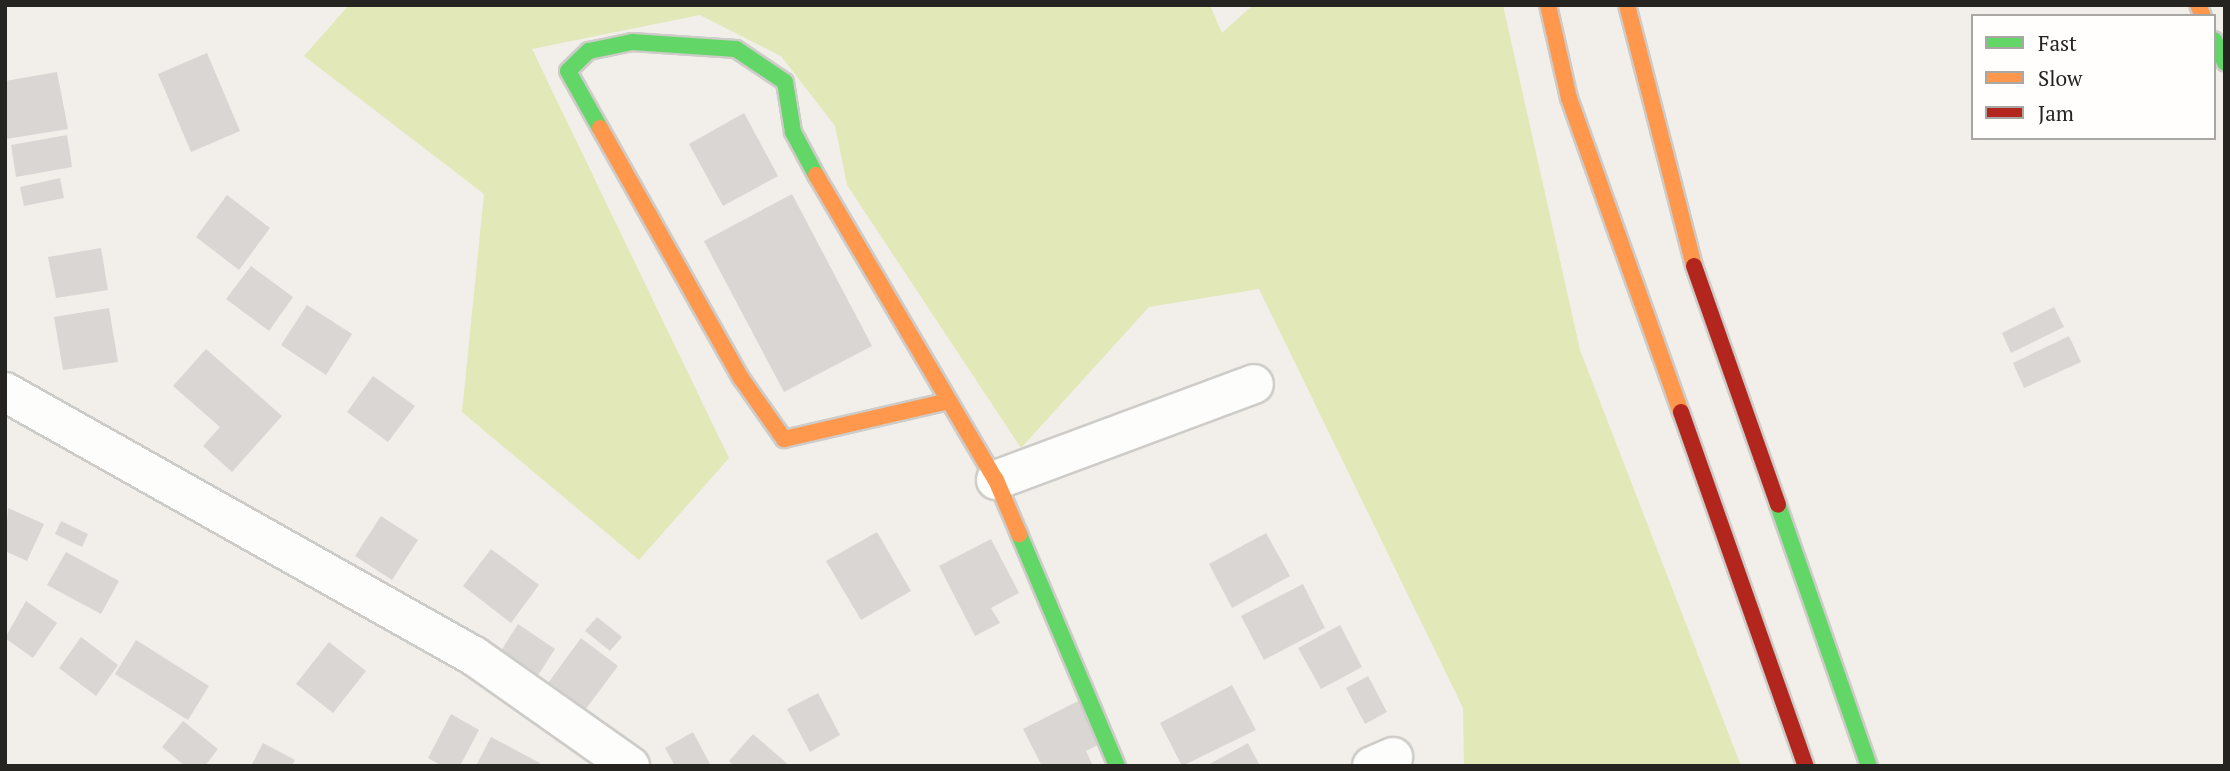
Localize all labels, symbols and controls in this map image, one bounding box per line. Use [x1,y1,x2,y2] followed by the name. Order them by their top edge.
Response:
[1971,14,2216,140] legend
[2038,29,2077,57] text: Fast
[2038,64,2082,92] text: Slow
[2038,99,2074,127] text: Jam

